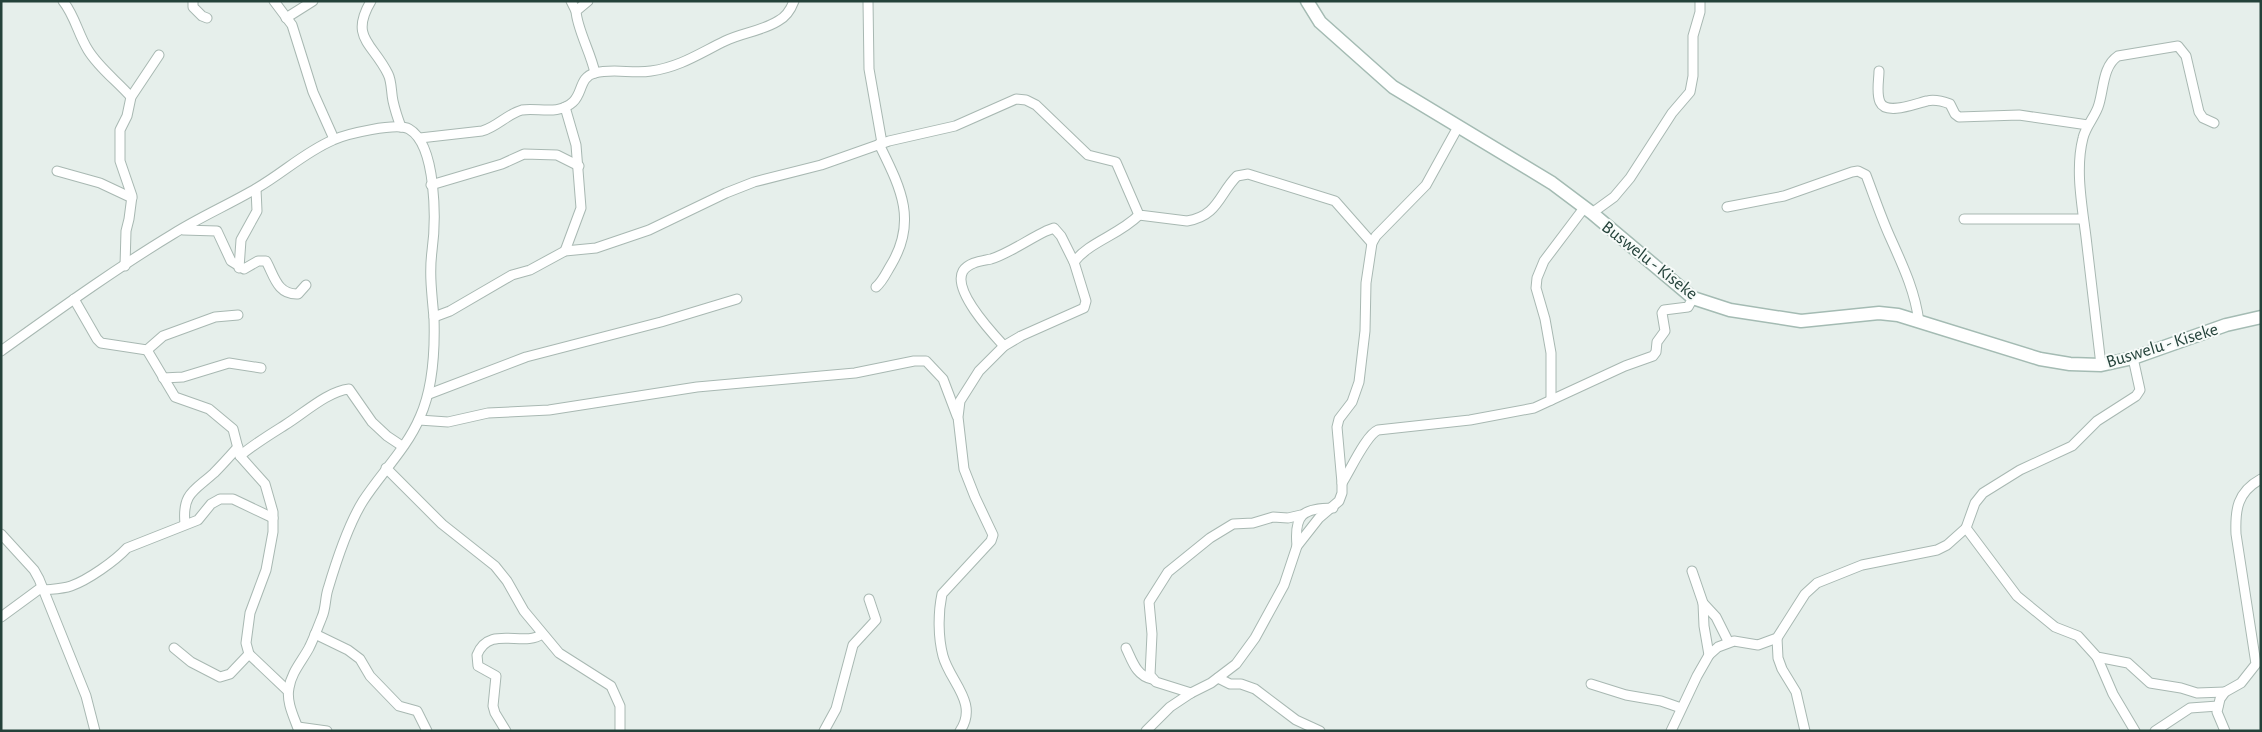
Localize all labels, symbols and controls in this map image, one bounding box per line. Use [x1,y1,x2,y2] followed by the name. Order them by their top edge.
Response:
[1598,218,1701,304] street label: Buswelu - Kiseke
[2104,320,2220,372] street label: Buswelu - Kiseke

